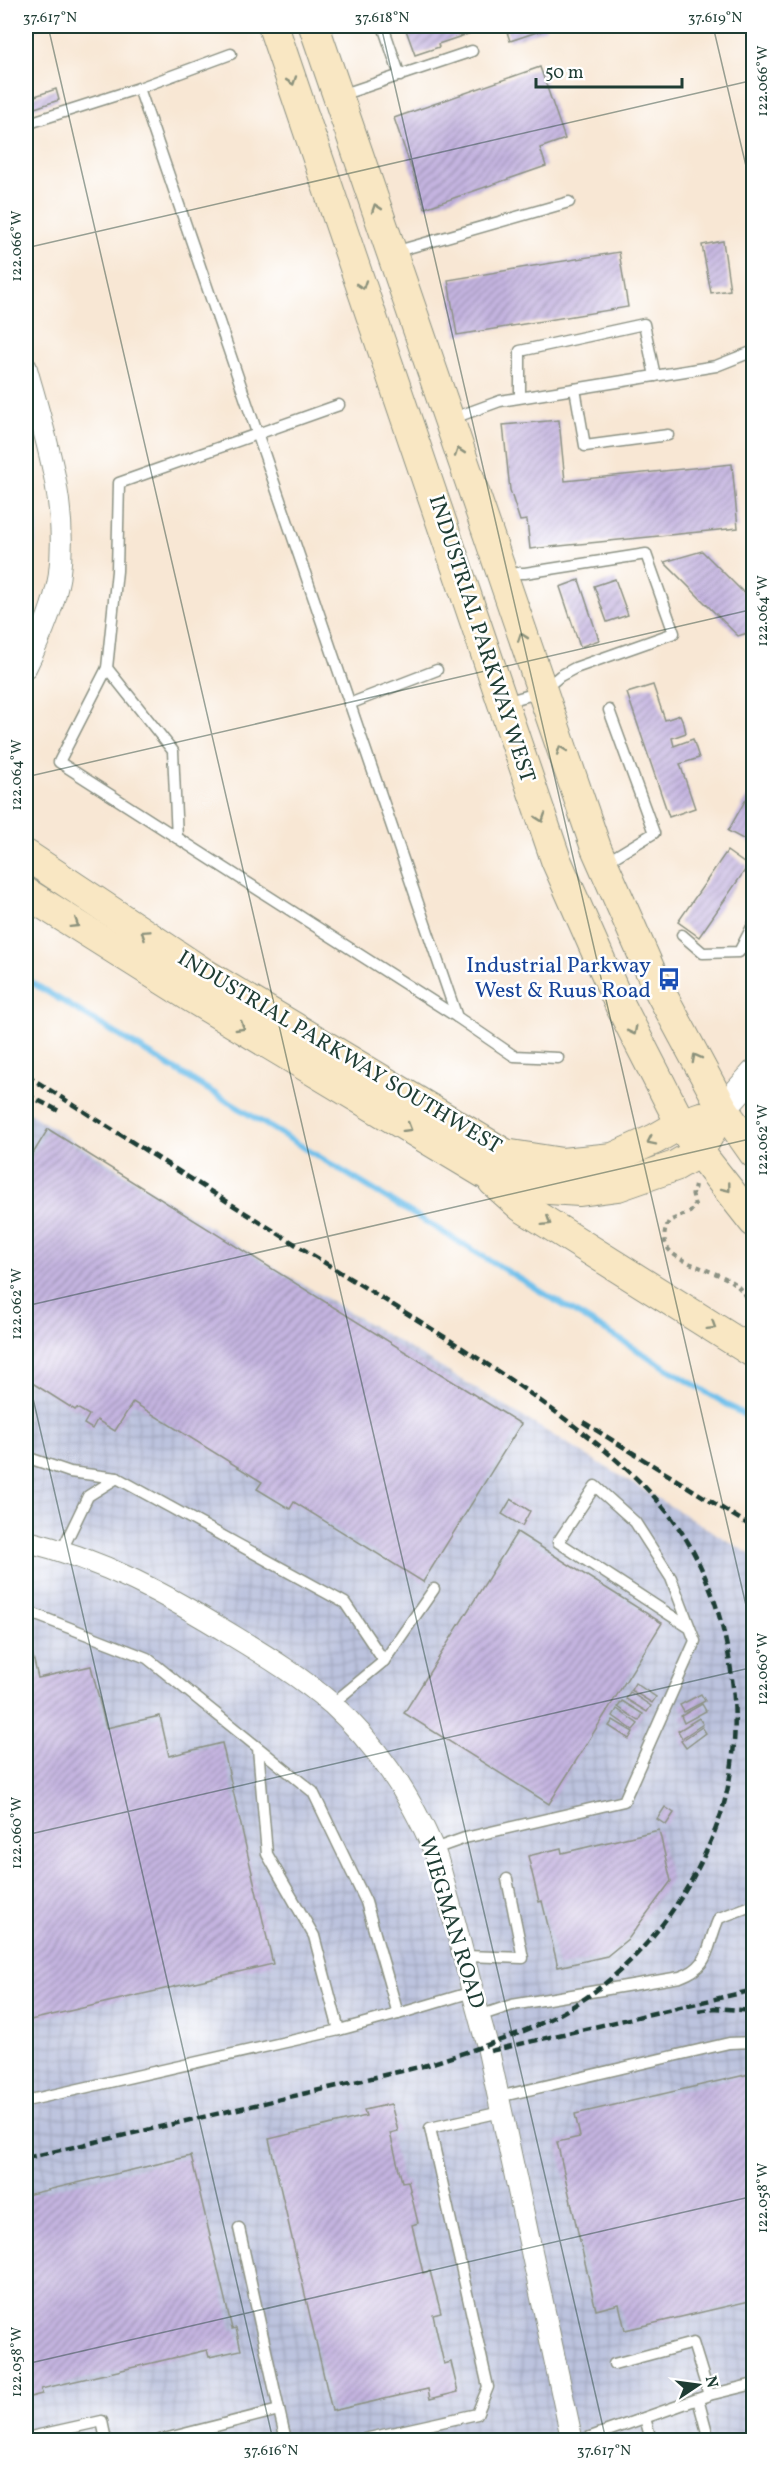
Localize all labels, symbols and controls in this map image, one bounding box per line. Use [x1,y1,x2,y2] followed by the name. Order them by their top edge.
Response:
[23,8,77,29] text: 37.617°N
[355,8,409,29] text: 37.618°N
[688,8,742,29] text: 37.619°N
[753,45,774,117] text: 122.066°W
[536,51,682,89] scale bar
[545,61,584,86] text: 50 m
[285,75,297,86] one-way arrow
[371,203,383,214] one-way arrow
[7,210,28,282] text: 122.066°W
[354,279,367,290] one-way arrow
[454,447,467,458] one-way arrow
[420,491,542,787] street label: INDUSTRIAL PARKWAY WEST
[753,575,774,647] text: 122.064°W
[517,632,529,643] one-way arrow
[7,739,28,811] text: 122.064°W
[556,745,569,756] one-way arrow
[534,812,547,823] one-way arrow
[69,916,79,928] one-way arrow
[140,930,151,941] one-way arrow
[171,944,507,1162] street label: INDUSTRIAL PARKWAY SOUTHWEST
[466,951,651,1007] place label: Industrial Parkway West & Ruus Road
[656,966,682,992] bus stop icon: Industrial Parkway West & Ruus Road
[235,1020,245,1031] one-way arrow
[626,1025,637,1036] one-way arrow
[692,1053,703,1064] one-way arrow
[753,1104,774,1176] text: 122.062°W
[402,1120,412,1132] one-way arrow
[646,1133,657,1145] one-way arrow
[720,1182,731,1193] one-way arrow
[541,1214,551,1226] one-way arrow
[7,1268,28,1340] text: 122.062°W
[706,1318,716,1330] one-way arrow
[753,1633,774,1705] text: 122.060°W
[7,1797,28,1869] text: 122.060°W
[410,1833,492,2013] street label: WIEGMAN ROAD
[753,2163,774,2233] text: 122.058°W
[7,2327,28,2397] text: 122.058°W
[668,2355,728,2415] north arrow
[699,2374,723,2391] text: N
[244,2441,298,2462] text: 37.616°N
[577,2441,631,2462] text: 37.617°N

